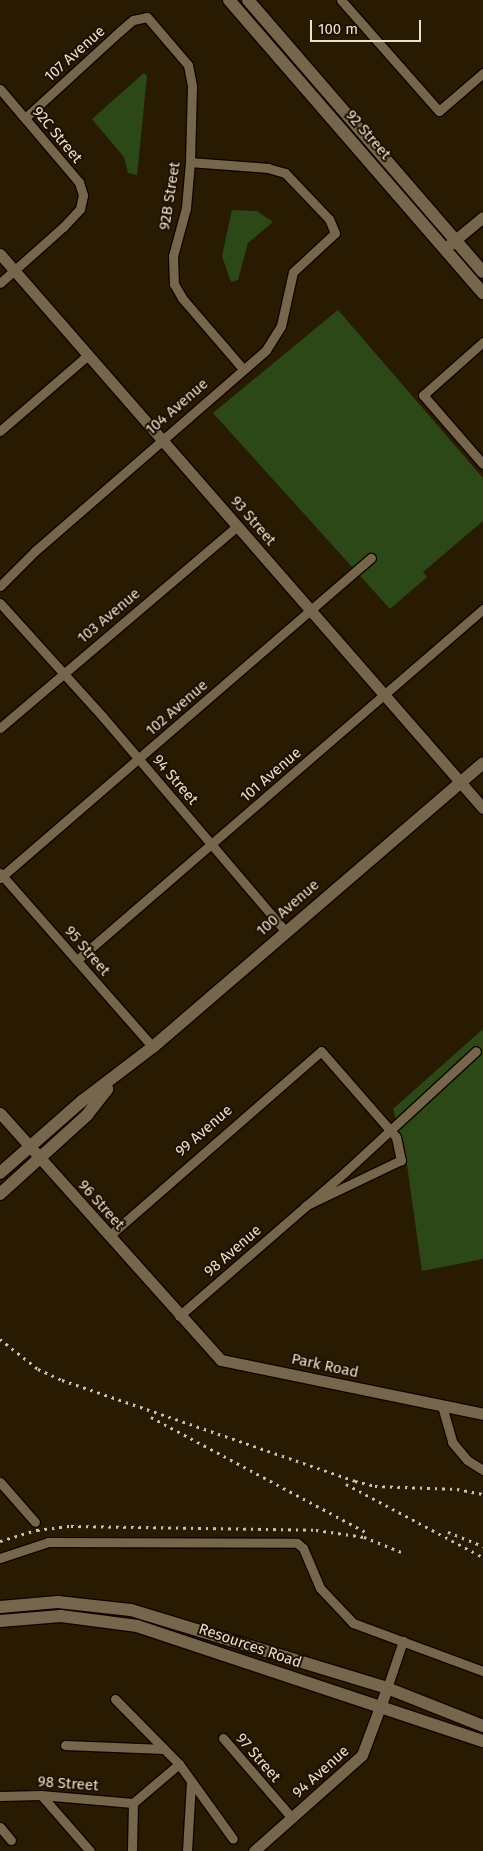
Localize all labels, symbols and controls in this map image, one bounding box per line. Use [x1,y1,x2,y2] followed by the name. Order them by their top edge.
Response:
[313,10,424,42] scale bar
[318,20,358,38] text: 100 m
[41,22,109,86] street label: 107 Avenue
[28,103,86,167] street label: 92C Street
[342,107,394,163] street label: 92 Street
[156,161,184,231] street label: 92B Street
[142,375,212,439] street label: 104 Avenue
[227,493,279,549] street label: 93 Street
[74,585,144,647] street label: 103 Avenue
[142,676,212,740] street label: 102 Avenue
[237,744,305,806] street label: 101 Avenue
[148,751,202,809] street label: 94 Street
[253,876,323,940] street label: 100 Avenue
[61,922,113,980] street label: 95 Street
[172,1101,236,1161] street label: 99 Avenue
[74,1176,128,1234] street label: 96 Street
[201,1221,265,1281] street label: 98 Avenue
[290,1350,360,1382] street label: Park Road
[196,1620,304,1672] street label: Resources Road
[232,1730,284,1786] street label: 97 Street
[289,1742,353,1802] street label: 94 Avenue
[37,1773,99,1795] street label: 98 Street

